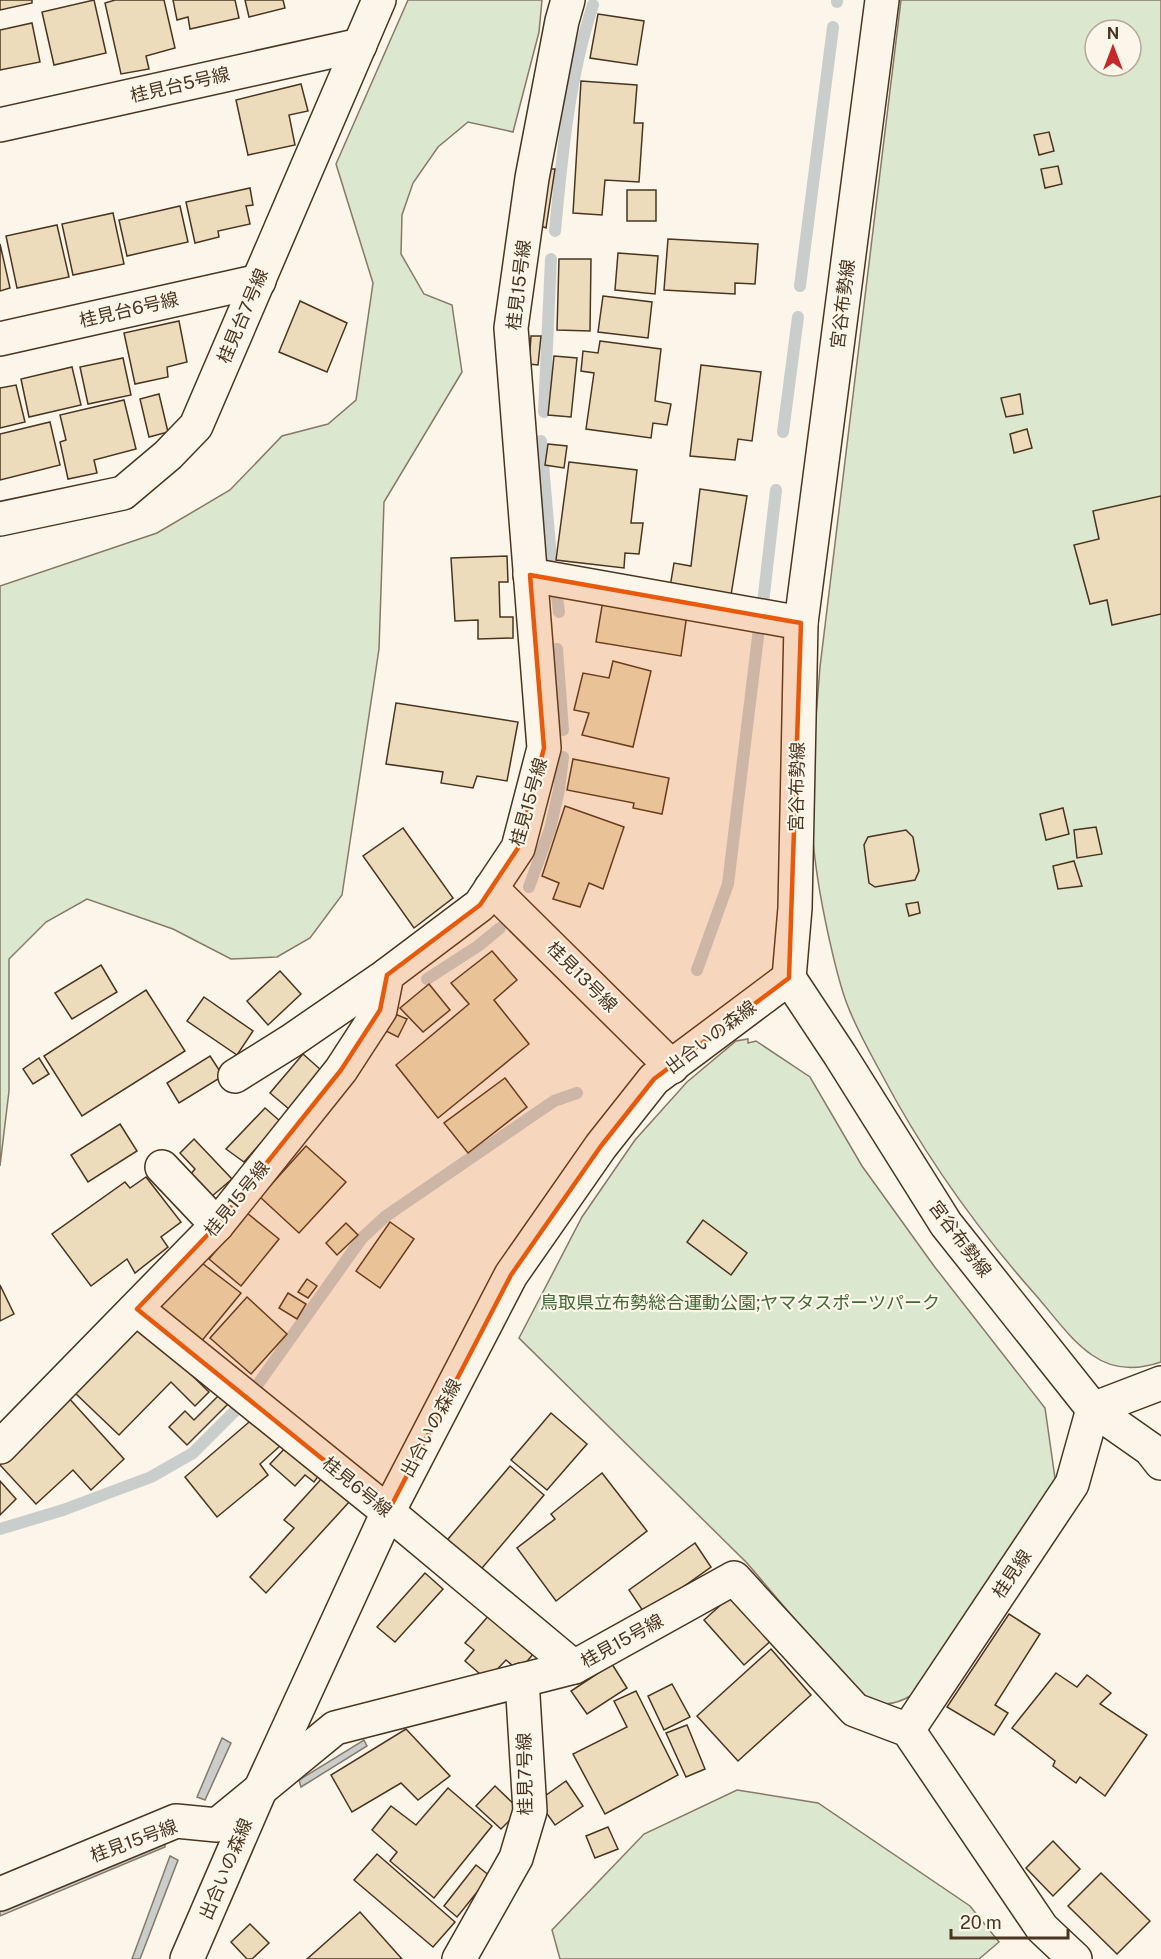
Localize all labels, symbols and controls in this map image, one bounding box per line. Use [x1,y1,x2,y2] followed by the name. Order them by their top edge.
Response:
[1083,18,1143,78] north arrow
[1107,24,1119,43] text: N
[128,63,232,106] street label: 桂見台5号線
[503,239,534,331] street label: 桂見15号線
[827,258,858,350] street label: 宮谷布勢線
[213,265,272,366] street label: 桂見台7号線
[77,288,181,331] street label: 桂見台6号線
[785,742,808,832] street label: 宮谷布勢線
[506,755,551,848] street label: 桂見15号線
[543,937,622,1016] street label: 桂見13号線
[661,996,760,1077] street label: 出合いの森線
[200,1157,273,1241] street label: 桂見15号線
[925,1196,996,1281] street label: 宮谷布勢線
[540,1292,940,1313] park label: 鳥取県立布勢総合運動公園;ヤマタスポーツパーク
[396,1375,465,1480] street label: 出合いの森線
[318,1452,396,1521] street label: 桂見6号線
[988,1545,1035,1602] street label: 桂見線
[577,1609,667,1672] street label: 桂見15号線
[513,1732,536,1816] street label: 桂見7号線
[88,1815,180,1866] street label: 桂見15号線
[195,1815,256,1923] street label: 出合いの森線
[951,1902,1068,1940] scale bar
[960,1912,1002,1933] text: 20 m

